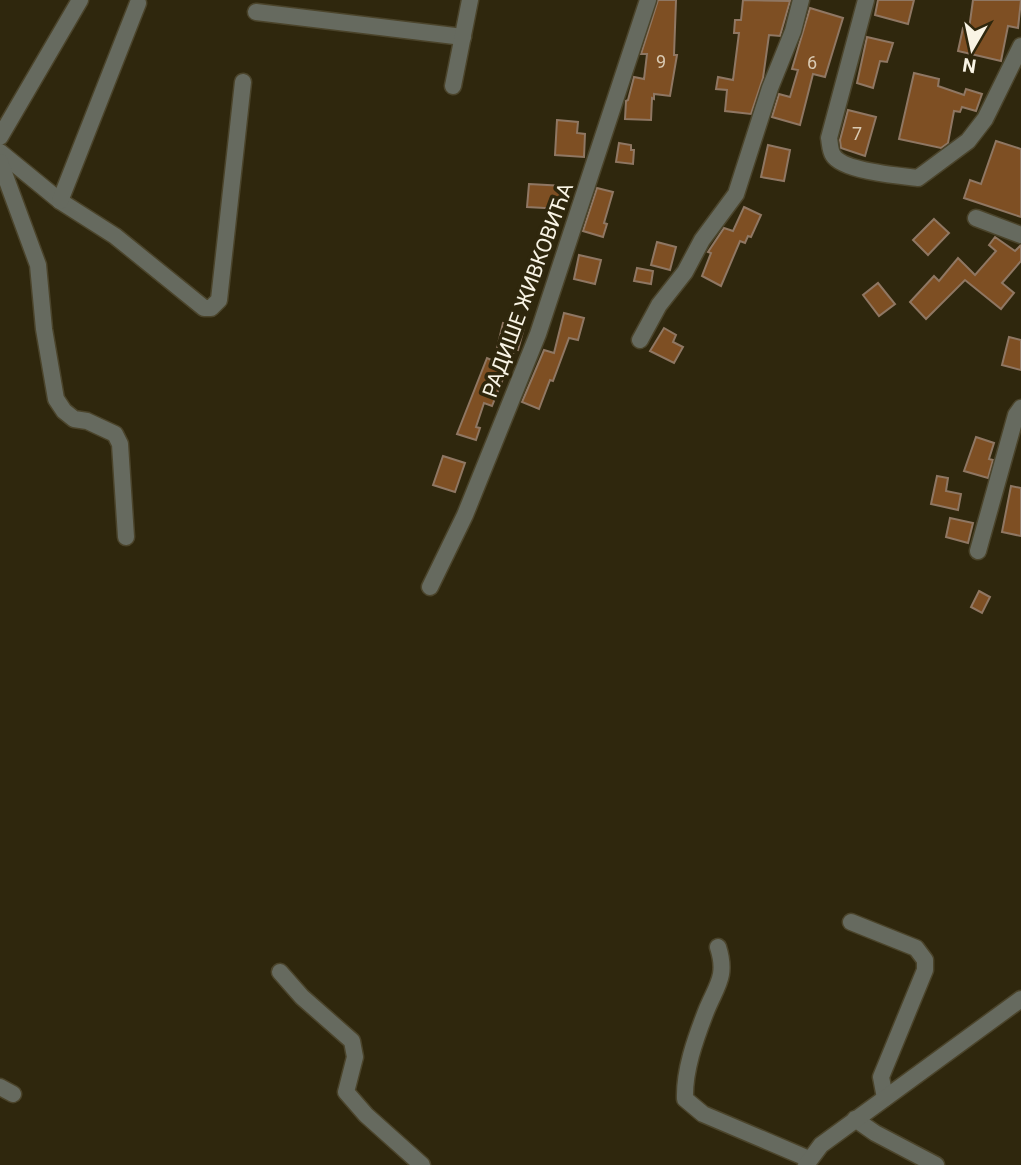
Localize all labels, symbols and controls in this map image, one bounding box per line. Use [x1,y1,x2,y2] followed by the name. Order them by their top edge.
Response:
[937,14,1007,84] north arrow
[656,51,666,72] house number: 9
[807,52,817,73] house number: 6
[961,53,978,78] text: N
[852,123,862,144] house number: 7
[478,179,578,401] street label: РАДИШЕ ЖИВКОВИЋА

